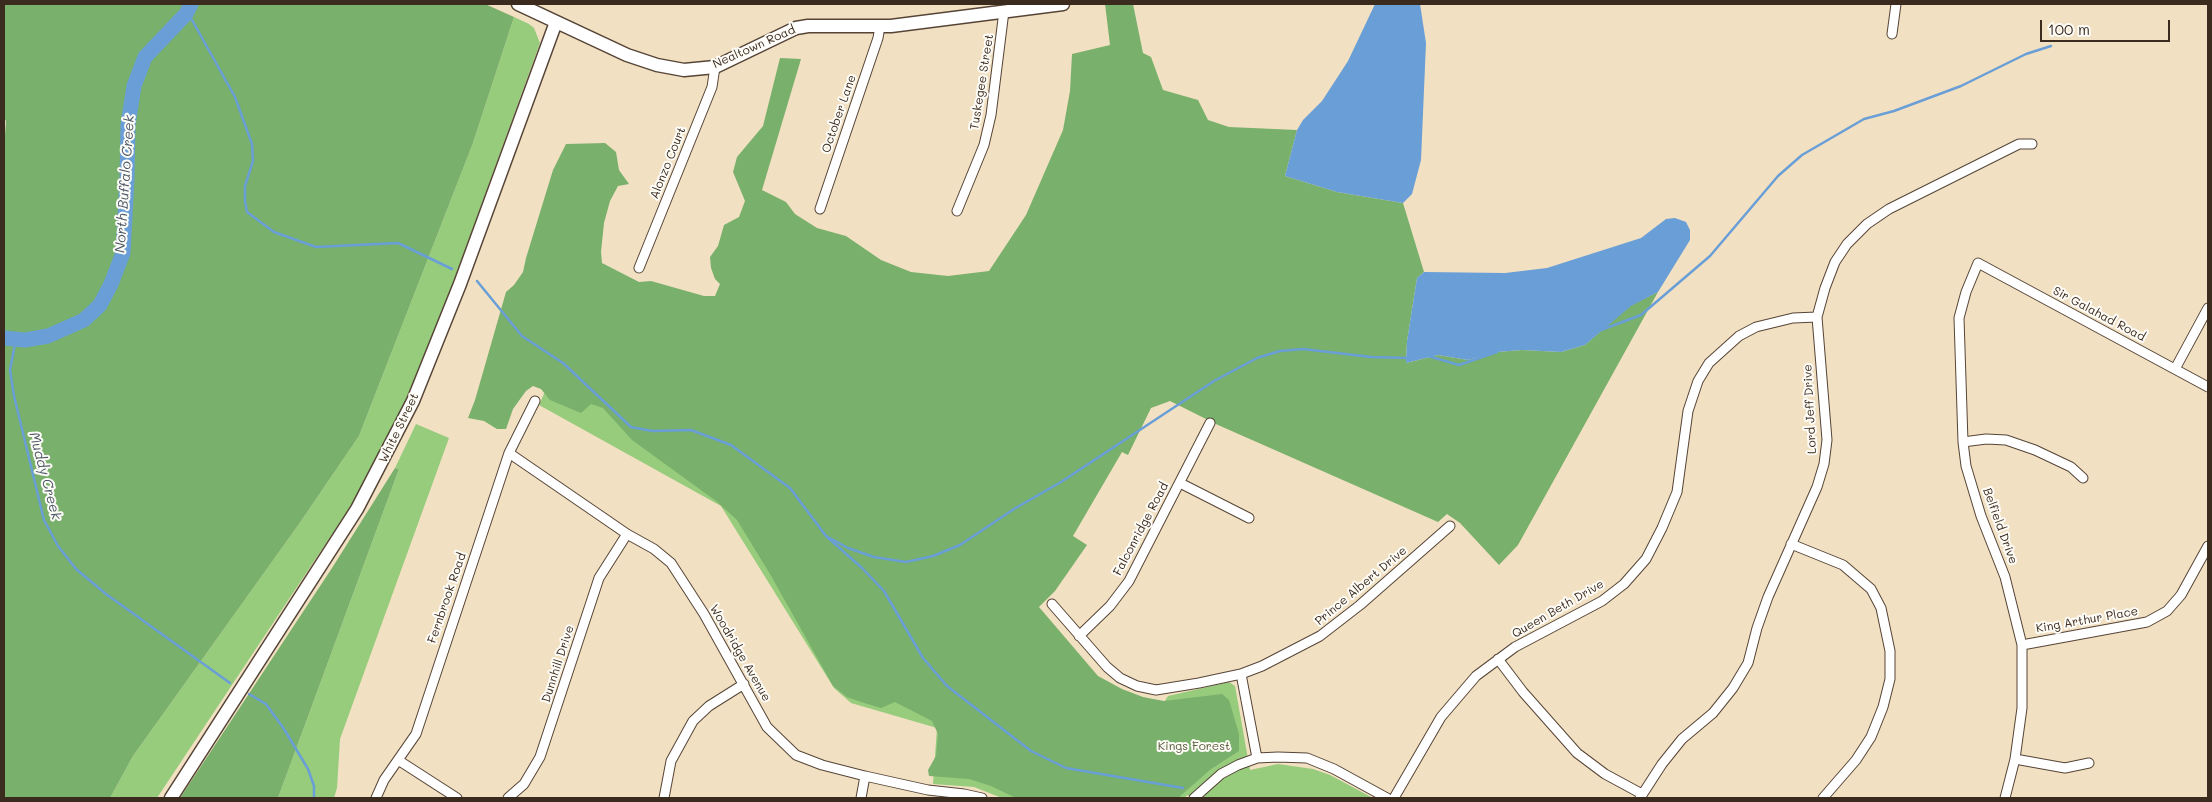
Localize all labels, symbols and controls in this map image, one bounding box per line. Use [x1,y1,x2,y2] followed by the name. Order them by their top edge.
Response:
[2042,10,2172,42] scale bar
[2048,19,2090,39] text: 100 m
[710,22,798,72] street label: Nealtown Road
[967,33,997,131] street label: Tuskegee Street
[819,73,859,155] street label: October Lane
[112,114,138,254] water label: North Buffalo Creek
[647,125,689,201] street label: Alonzo Court
[2050,284,2148,344] street label: Sir Galahad Road
[1800,364,1820,454] street label: Lord Jeff Drive
[376,391,422,465] street label: White Street
[25,430,65,522] water label: Muddy Creek
[1110,480,1172,578] street label: Falconridge Road
[1980,486,2020,566] street label: Belfield Drive
[1312,543,1410,629] street label: Prince Albert Drive
[425,551,469,645] street label: Fernbrook Road
[1509,577,1607,641] street label: Queen Beth Drive
[706,602,774,704] street label: Woodridge Avenue
[2035,604,2139,636] street label: King Arthur Place
[539,624,577,704] street label: Dunnhill Drive
[1158,739,1230,753] park label: Kings Forest

